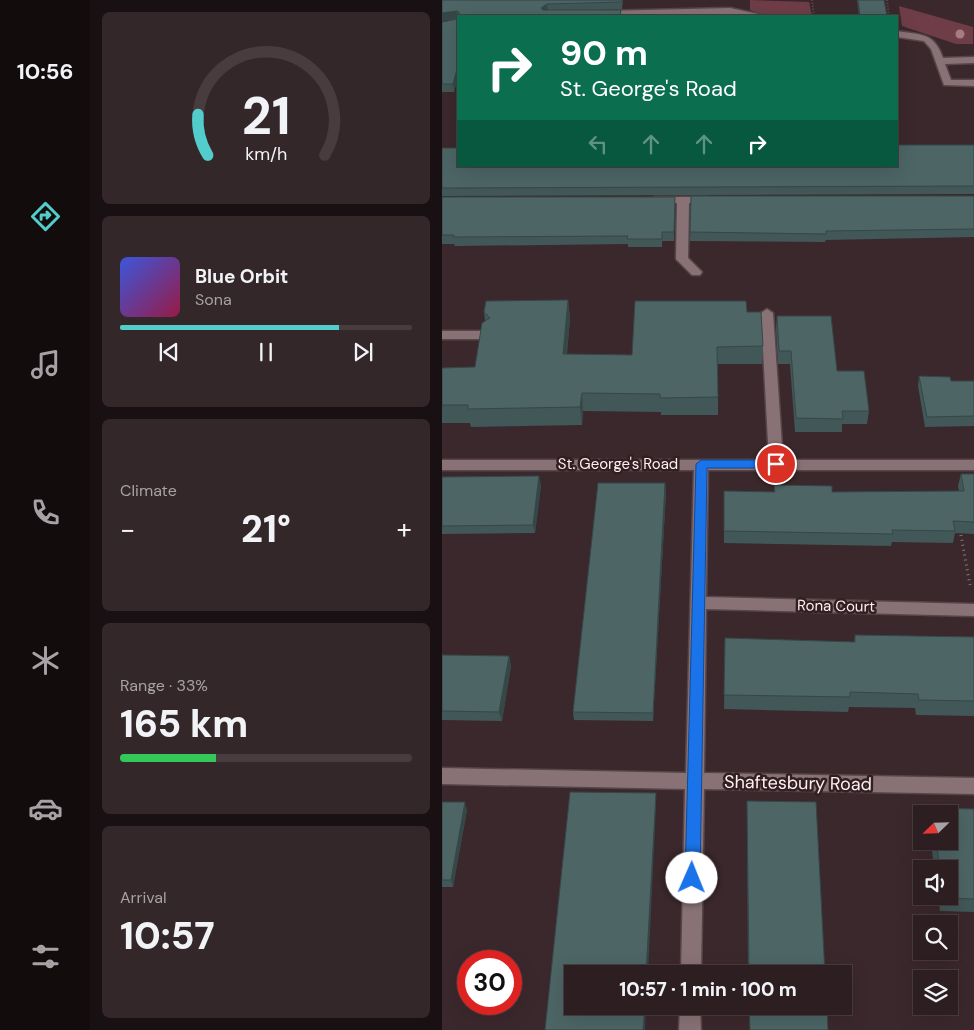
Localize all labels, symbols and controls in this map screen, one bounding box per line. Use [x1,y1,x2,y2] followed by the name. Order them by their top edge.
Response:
[560,30,648,76] text: 90 m
[477,35,542,100] icon: right
[17,57,73,86] text: 10:56
[560,74,737,103] text: St. George's Road
[242,82,290,150] text: 21
[584,130,612,158] icon: left
[637,130,665,158] icon: ahead
[690,130,718,158] icon: ahead
[743,130,771,158] icon: right
[245,142,287,166] text: km/h
[28,199,63,234] icon: directions
[195,264,288,289] text: Blue Orbit
[195,289,232,310] text: Sona
[155,338,183,366] icon: previous
[252,338,280,366] icon: pause
[349,338,377,366] icon: next
[28,347,63,382] icon: music
[755,443,797,485] pin
[762,450,790,478] icon: arrive
[558,454,678,474] street label: St. George's Road
[120,480,177,501] text: Climate
[28,495,63,530] icon: phone
[241,504,291,554] text: 21°
[120,511,135,548] text: −
[397,511,412,548] text: +
[797,595,875,617] street label: Rona Court
[28,643,63,678] icon: climate
[120,675,208,696] text: Range · 33%
[120,699,248,749] text: 165 km
[724,770,872,796] street label: Shaftesbury Road
[28,791,63,826] icon: car
[913,805,958,850] north arrow
[913,805,958,1015] map controls
[665,851,717,903] position arrow
[913,860,958,905] button: sound
[120,887,167,908] text: Arrival
[120,911,215,961] text: 10:57
[913,915,958,960] button: search
[28,939,63,974] icon: filters
[457,950,522,1015] speed limit sign: 30
[913,970,958,1015] button: layers
[619,977,797,1002] text: 10:57 · 1 min · 100 m

